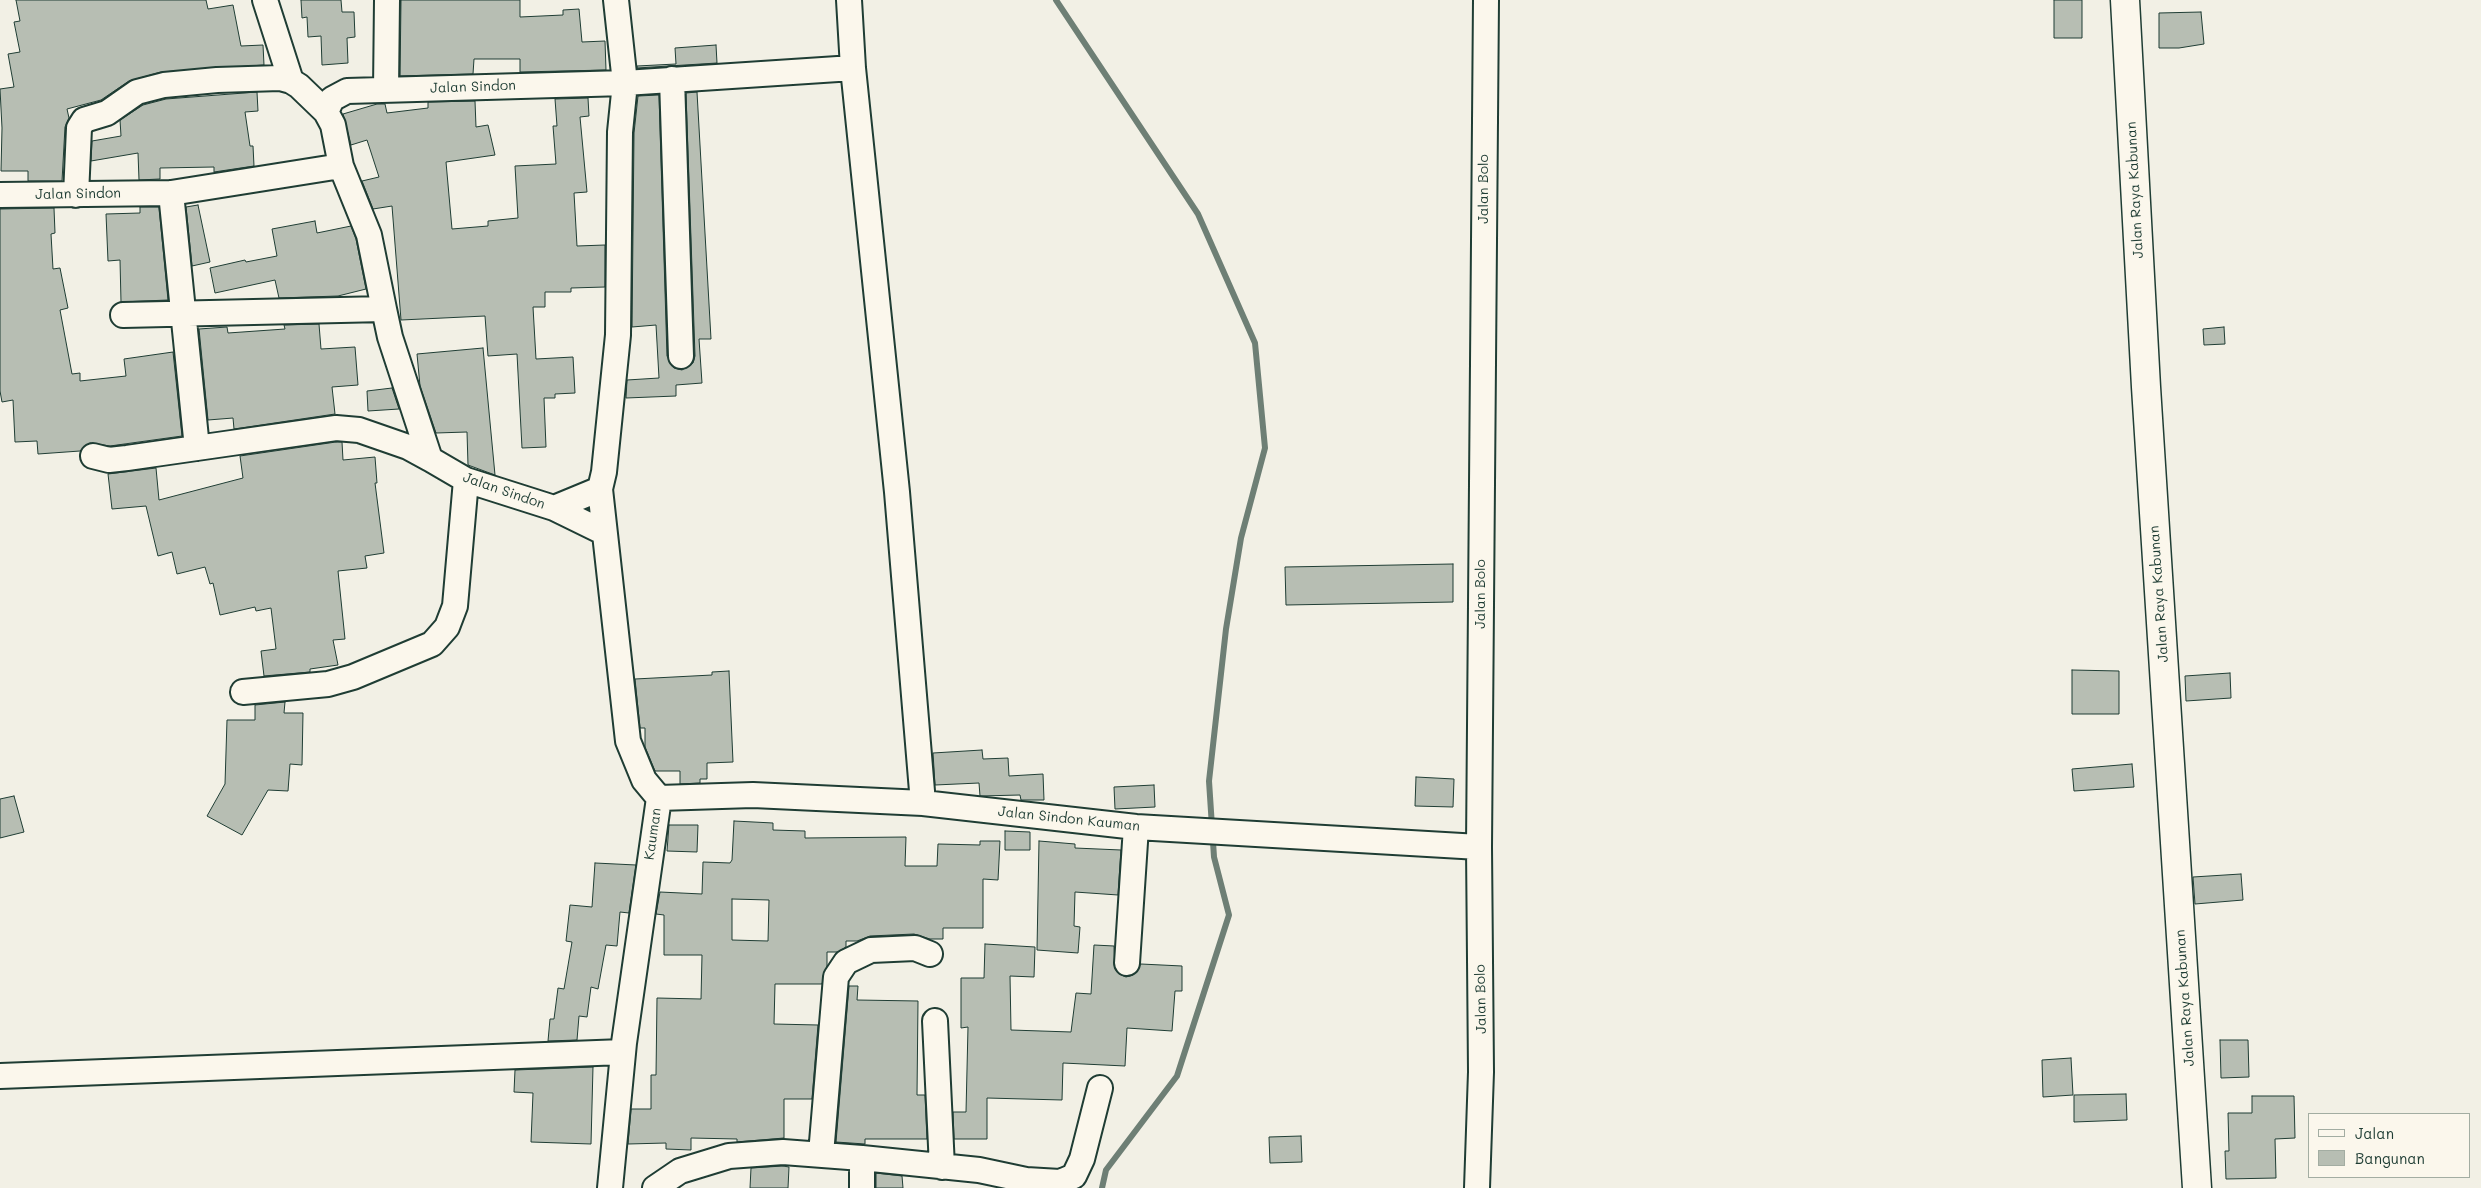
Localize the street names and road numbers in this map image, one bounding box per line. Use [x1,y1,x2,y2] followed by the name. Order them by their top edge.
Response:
[430,77,516,97] street label: Jalan Sindon
[2123,121,2147,259] street label: Jalan Raya Kabunan
[1476,154,1492,224] street label: Jalan Bolo
[35,185,121,203] street label: Jalan Sindon
[461,469,547,513] street label: Jalan Sindon
[2146,525,2172,663] street label: Jalan Raya Kabunan
[1473,559,1489,629] street label: Jalan Bolo
[997,803,1141,835] street label: Jalan Sindon Kauman
[641,807,665,861] street label: Kauman
[2172,929,2198,1067] street label: Jalan Raya Kabunan
[1472,964,1490,1034] street label: Jalan Bolo

